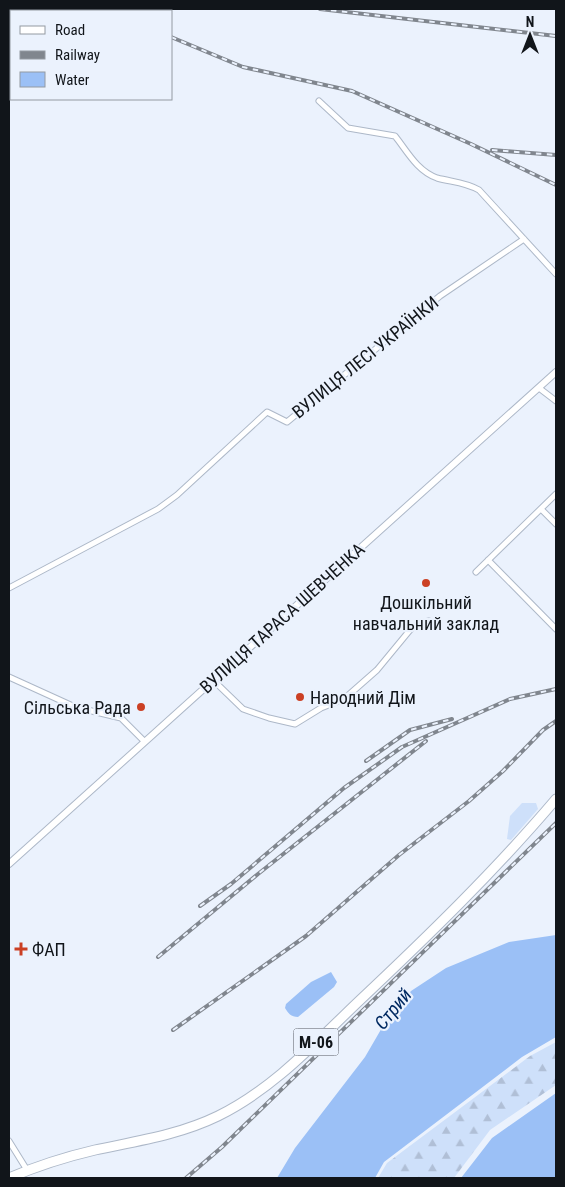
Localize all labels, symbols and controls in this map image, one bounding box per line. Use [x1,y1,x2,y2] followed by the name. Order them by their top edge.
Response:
[10,10,172,100] legend
[505,10,555,60] north arrow
[526,14,534,30] text: N
[55,21,85,39] text: Road
[55,46,100,64] text: Railway
[55,71,90,89] text: Water
[288,292,442,422] street label: ВУЛИЦЯ ЛЕСІ УКРАЇНКИ
[195,538,369,698] street label: ВУЛИЦЯ ТАРАСА ШЕВЧЕНКА
[420,577,432,589] marker: Дошкільний навчальний заклад
[353,592,499,634] place label: Дошкільний навчальний заклад
[310,687,416,708] place label: Народний Дім
[294,691,306,703] marker: Народний Дім
[24,697,131,718] place label: Сільська Рада
[135,701,147,713] marker: Сільська Рада
[32,939,66,960] place label: ФАП
[14,942,28,956] marker: ФАП
[370,984,416,1034] water label: Стрий
[294,1028,338,1056] road number: М-06

